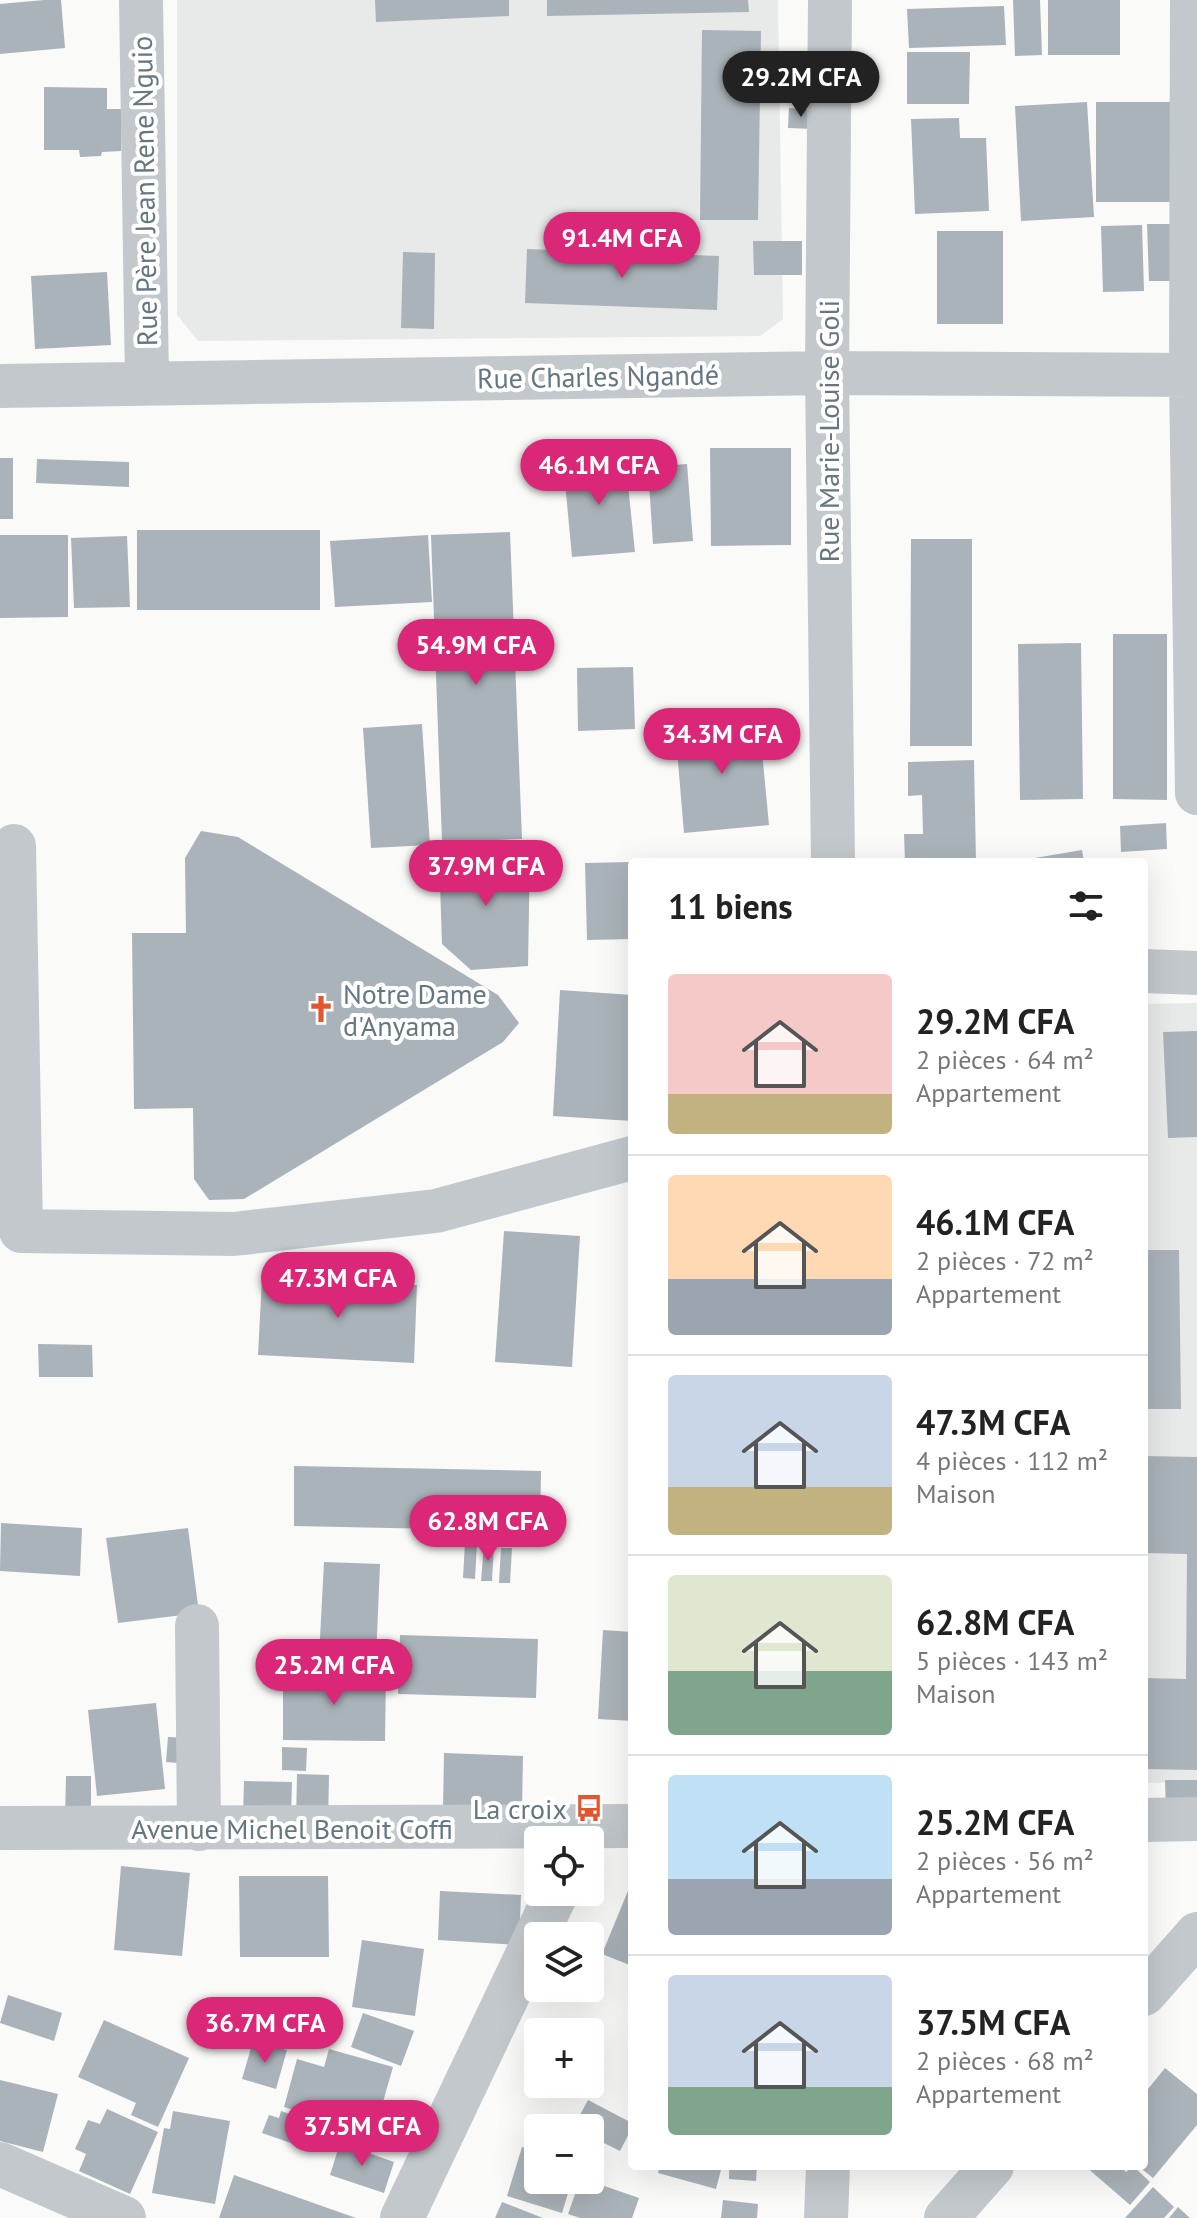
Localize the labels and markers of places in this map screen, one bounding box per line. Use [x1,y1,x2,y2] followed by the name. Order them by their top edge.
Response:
[709,51,893,119] pin: 29.2M CFA
[530,212,714,280] pin: 91.4M CFA
[507,439,691,507] pin: 46.1M CFA
[384,619,568,687] pin: 54.9M CFA
[630,708,814,776] pin: 34.3M CFA
[394,840,578,908] pin: 37.9M CFA
[343,975,487,1044] place label: Notre Dame d'Anyama
[306,994,336,1024] church icon: Notre Dame d'Anyama
[246,1252,430,1320] pin: 47.3M CFA
[396,1495,580,1563] pin: 62.8M CFA
[242,1639,426,1707] pin: 25.2M CFA
[473,1790,567,1827] place label: La croix
[574,1793,604,1823] bus stop icon: La croix
[173,1997,357,2065] pin: 36.7M CFA
[270,2100,454,2168] pin: 37.5M CFA

